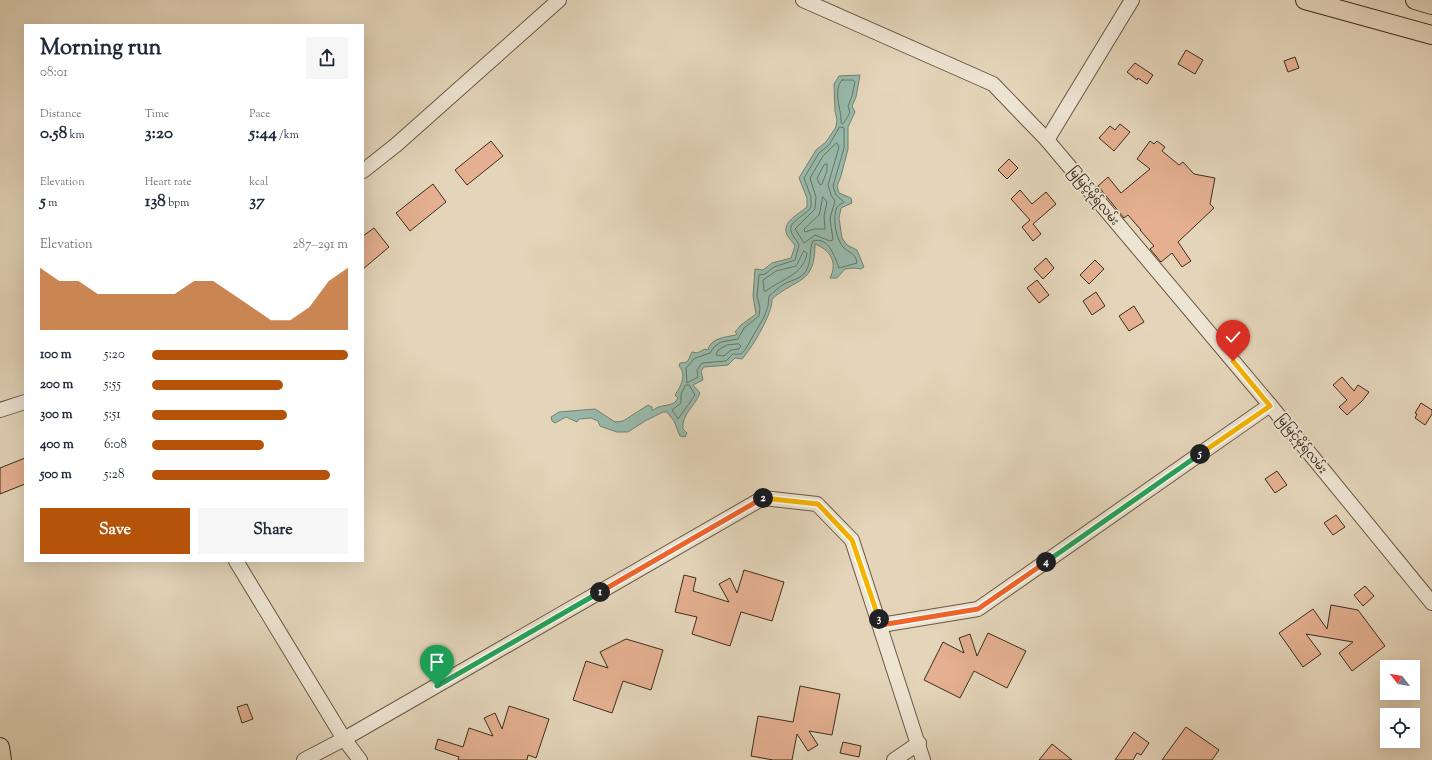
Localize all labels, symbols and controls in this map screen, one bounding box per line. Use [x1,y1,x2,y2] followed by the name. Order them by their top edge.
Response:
[40,33,162,65] text: Morning run
[306,37,348,79] button: share
[40,64,68,82] text: 08:01
[40,106,81,122] text: Distance
[145,106,169,122] text: Time
[249,106,270,122] text: Pace
[40,122,67,146] text: 0.58
[145,122,173,146] text: 3:20
[249,122,277,146] text: 5:44
[67,127,85,143] text: km
[277,127,299,143] text: /km
[1063,163,1124,230] street label: မြမြင့်မိုရ်လမ်း
[40,174,85,190] text: Elevation
[145,174,192,190] text: Heart rate
[249,174,268,190] text: kcal
[40,190,46,214] text: 5
[145,190,166,214] text: 138
[249,190,265,214] text: 37
[46,195,57,211] text: m
[166,195,189,211] text: bpm
[40,236,93,254] text: Elevation
[292,236,348,254] text: 287–291 m
[1216,320,1250,361] pin
[1222,326,1244,348] icon: check
[40,346,72,364] text: 100 m
[104,346,125,364] text: 5:20
[40,376,73,394] text: 200 m
[104,376,121,394] text: 5:55
[40,406,72,424] text: 300 m
[104,406,121,424] text: 5:51
[1272,410,1332,478] street label: မြမြင့်မိုရ်လမ်း
[40,436,74,454] text: 400 m
[104,436,127,454] text: 6:08
[1190,444,1210,464] pin: 5
[1198,446,1202,462] text: 5
[40,466,72,484] text: 500 m
[104,466,124,484] text: 5:28
[753,488,773,508] pin: 2
[760,490,766,506] text: 2
[40,508,190,554] button: Save
[198,508,348,554] button: Share
[1036,552,1056,572] pin: 4
[1043,554,1049,570] text: 4
[590,582,610,602] pin: 1
[598,584,602,600] text: 1
[869,609,889,629] pin: 3
[877,611,881,627] text: 3
[420,645,454,686] pin
[426,651,448,673] icon: arrive
[1380,660,1420,700] north arrow
[1380,660,1420,748] map controls
[1380,708,1420,748] button: locate

